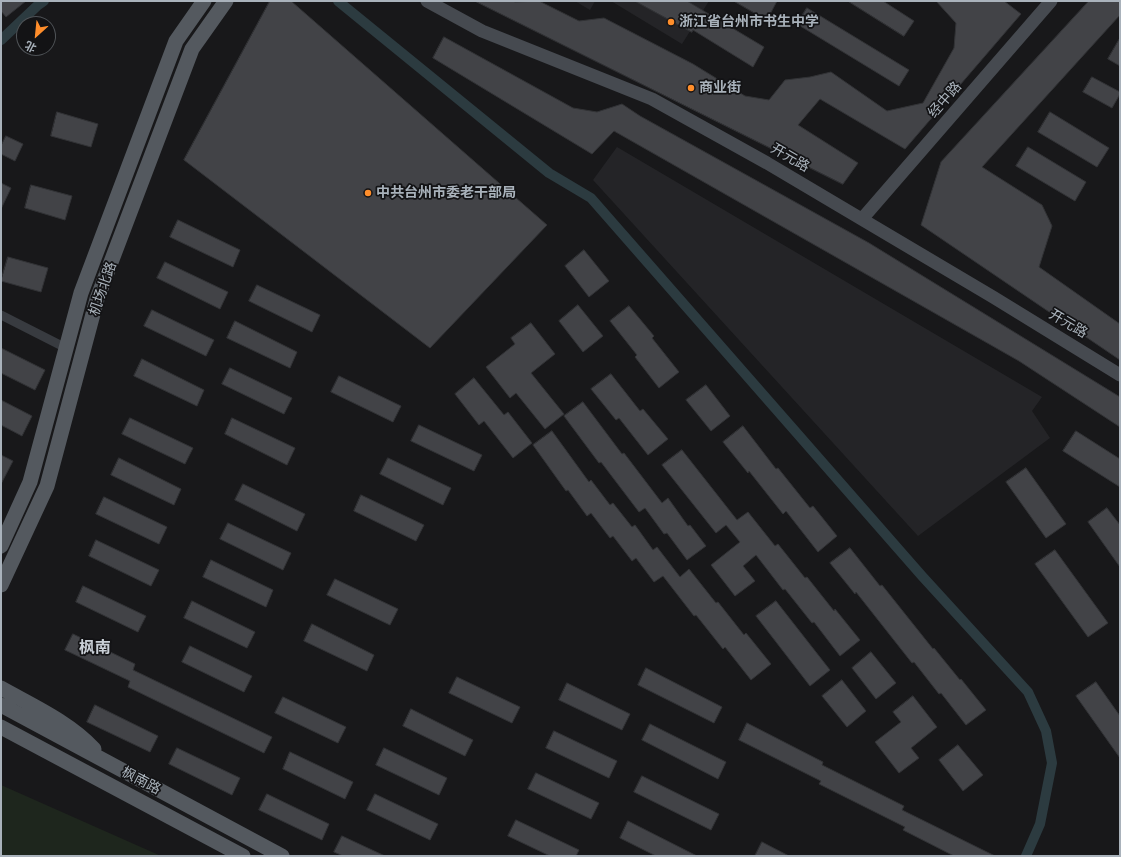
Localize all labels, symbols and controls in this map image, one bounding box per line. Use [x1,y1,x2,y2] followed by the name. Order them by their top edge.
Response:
[679,14,819,30] place label: 浙江省台州市书生中学
[16,16,56,56] north arrow
[666,17,676,27] marker: 浙江省台州市书生中学
[23,38,39,55] text: 北
[925,79,965,121] street label: 经中路
[699,80,741,96] place label: 商业街
[686,83,696,93] marker: 商业街
[768,140,812,176] street label: 开元路
[376,185,516,201] place label: 中共台州市委老干部局
[363,188,373,198] marker: 中共台州市委老干部局
[86,260,120,318] street label: 机场北路
[1046,306,1090,342] street label: 开元路
[79,638,111,658] district label: 枫南
[119,764,163,798] street label: 枫南路

